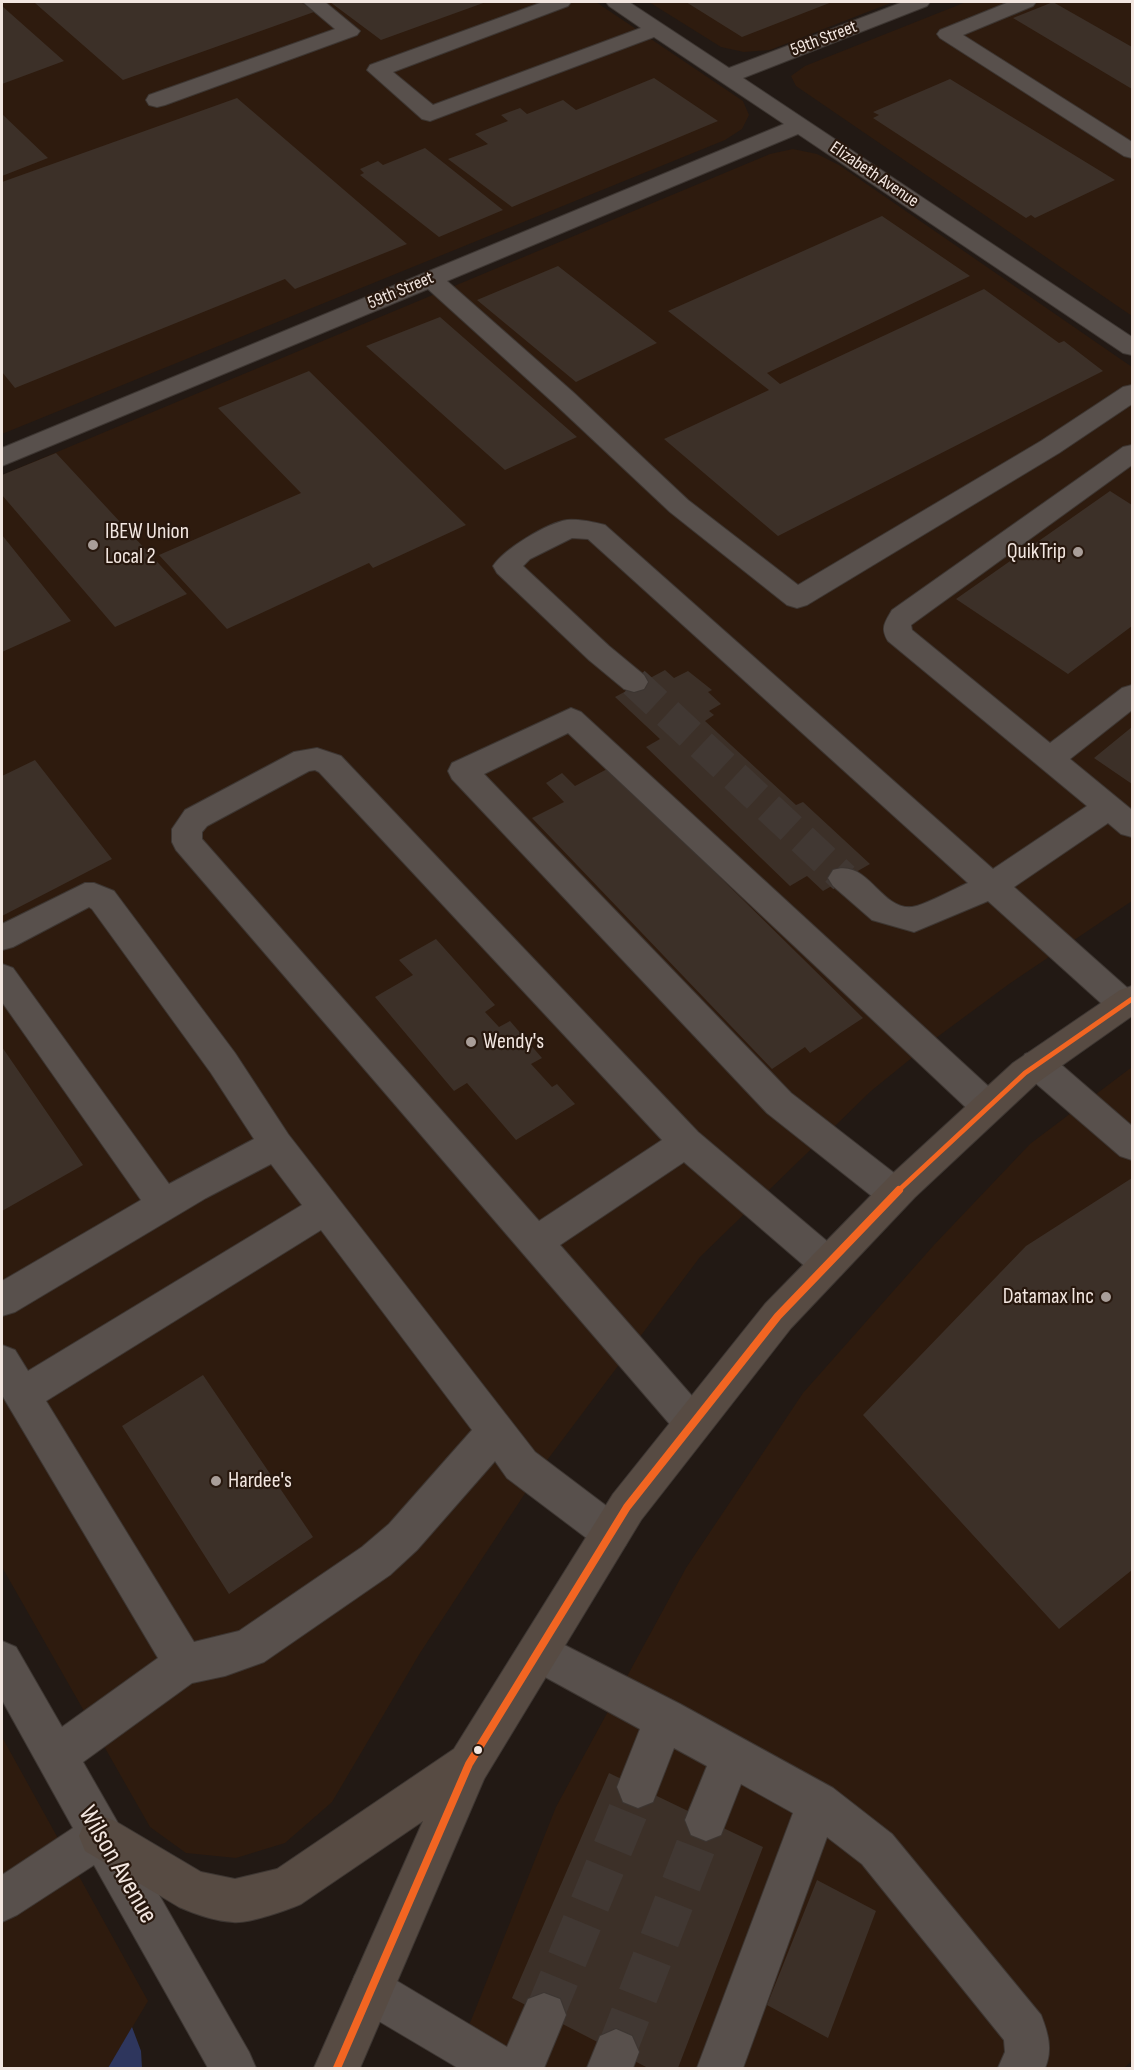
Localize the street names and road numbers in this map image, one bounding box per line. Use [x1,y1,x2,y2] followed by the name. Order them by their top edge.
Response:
[788,16,860,62] street label: 59th Street
[825,137,923,213] street label: Elizabeth Avenue
[365,268,437,314] street label: 59th Street
[70,1800,164,1930] street label: Wilson Avenue

